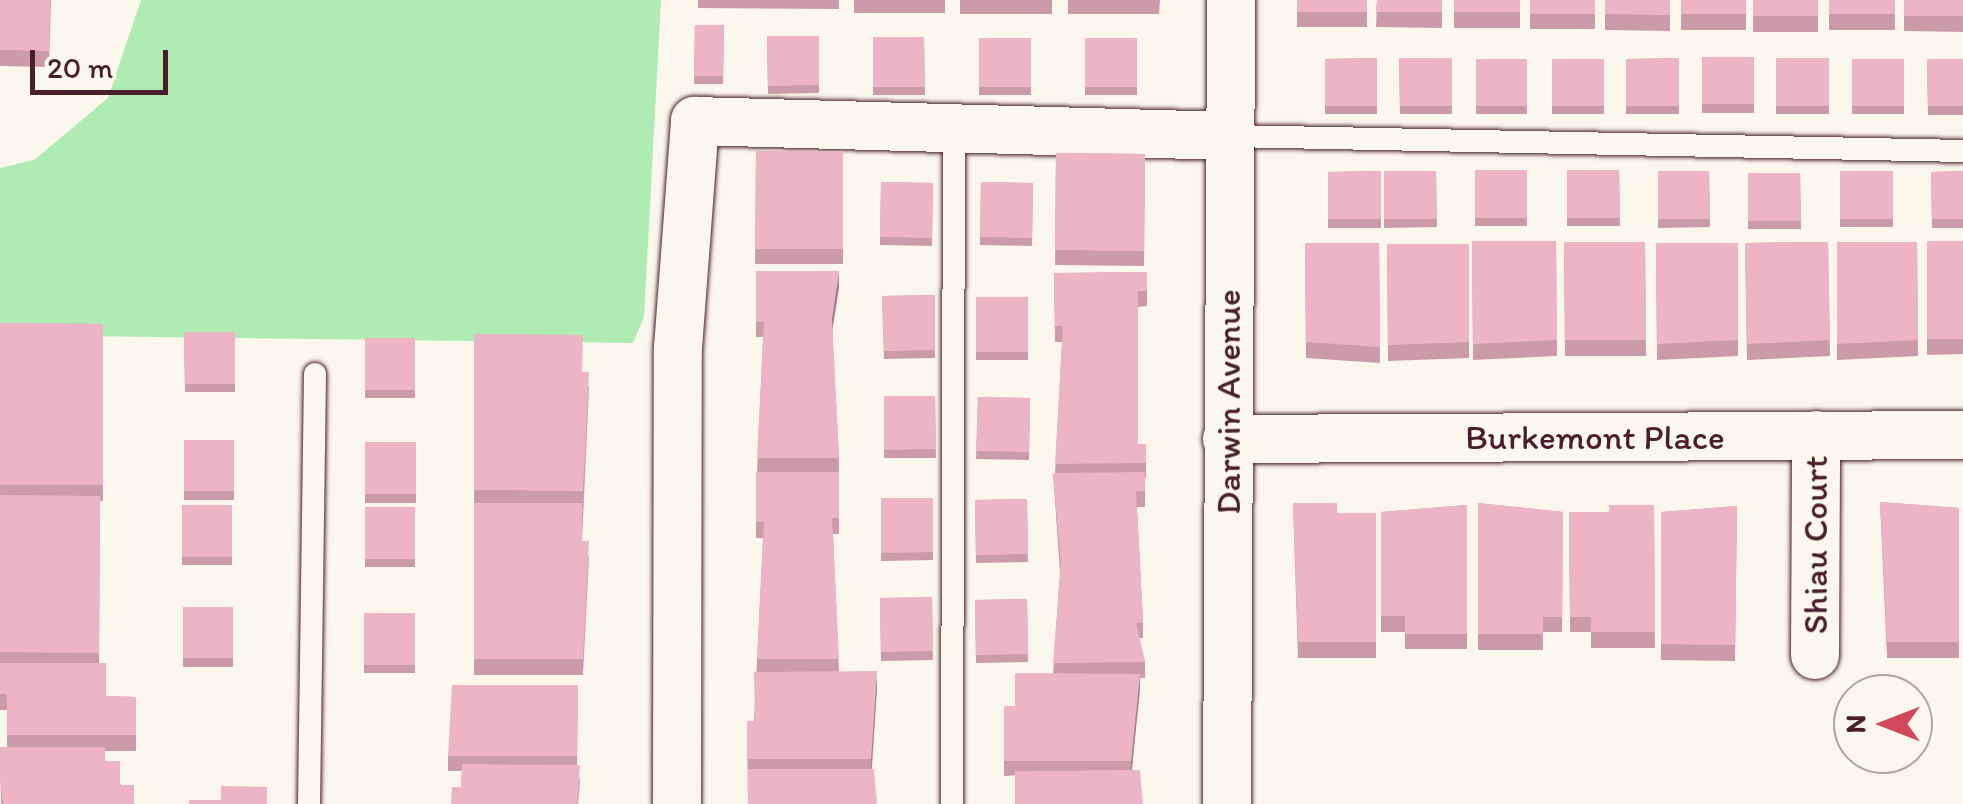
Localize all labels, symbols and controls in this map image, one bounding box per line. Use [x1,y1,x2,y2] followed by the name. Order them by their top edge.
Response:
[35,30,172,92] scale bar
[47,49,113,86] text: 20 m
[1207,289,1249,515] street label: Darwin Avenue
[1466,416,1724,458] street label: Burkemont Place
[1794,456,1836,634] street label: Shiau Court
[1833,674,1933,774] north arrow
[1838,715,1872,733] text: N

